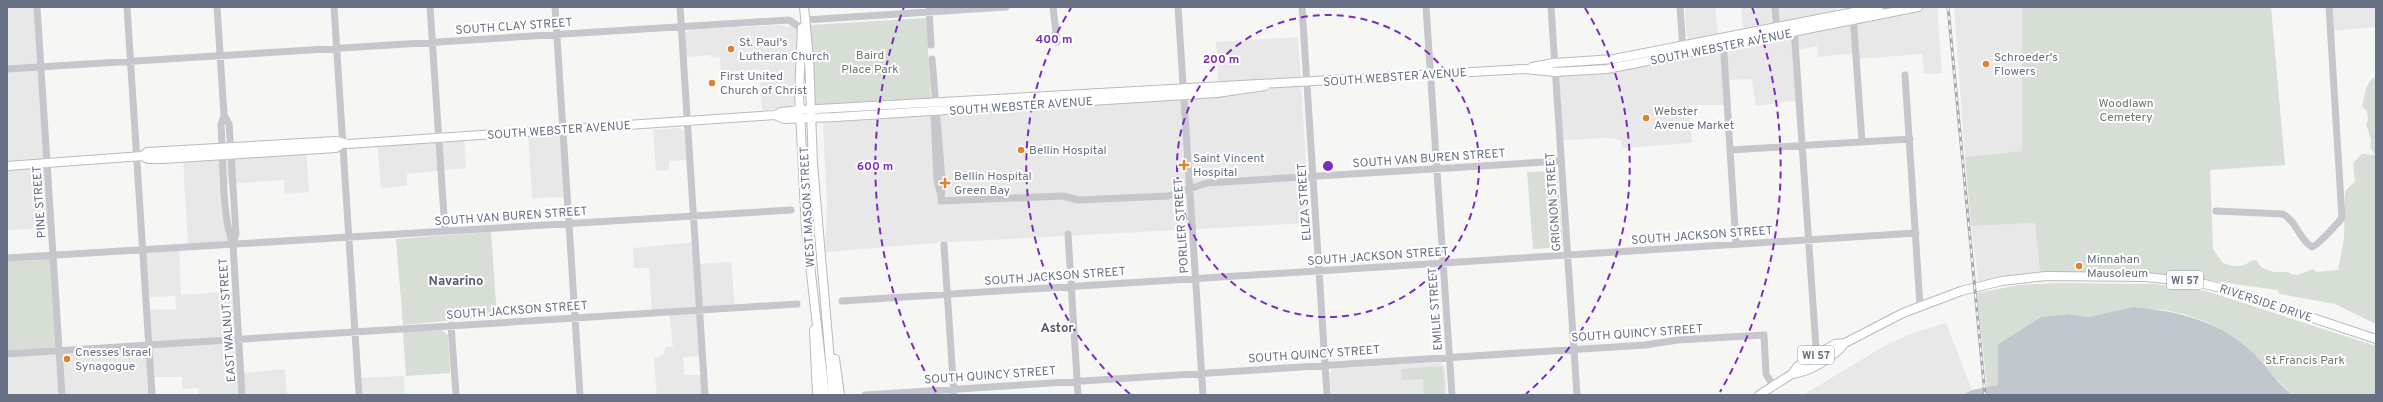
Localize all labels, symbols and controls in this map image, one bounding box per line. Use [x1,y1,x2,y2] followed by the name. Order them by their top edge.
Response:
[455,15,573,39] street label: SOUTH CLAY STREET
[1649,26,1793,70] street label: SOUTH WEBSTER AVENUE
[1035,32,1073,48] text: 400 m
[739,35,829,65] place label: St. Paul's Lutheran Church
[726,44,736,54] marker: St. Paul's Lutheran Church
[841,48,899,78] park label: Baird Place Park
[1994,50,2058,80] place label: Schroeder's Flowers
[1203,52,1239,68] text: 200 m
[1981,59,1991,69] marker: Schroeder's Flowers
[1323,65,1468,91] street label: SOUTH WEBSTER AVENUE
[720,69,807,99] place label: First United Church of Christ
[707,78,717,88] marker: First United Church of Christ
[949,94,1094,120] street label: SOUTH WEBSTER AVENUE
[2098,96,2154,126] park label: Woodlawn Cemetery
[1654,104,1734,134] place label: Webster Avenue Market
[1641,113,1651,123] marker: Webster Avenue Market
[487,118,632,144] street label: SOUTH WEBSTER AVENUE
[1029,143,1107,159] place label: Bellin Hospital
[1016,145,1026,155] marker: Bellin Hospital
[797,146,819,268] street label: WEST MASON STREET
[1352,146,1506,172] street label: SOUTH VAN BUREN STREET
[1193,151,1265,181] place label: Saint Vincent Hospital
[1543,152,1565,252] street label: GRIGNON STREET
[857,159,893,175] text: 600 m
[1178,159,1190,171] marker: Saint Vincent Hospital
[1321,159,1335,173] centre of rings
[1294,162,1316,242] street label: ELIZA STREET
[29,165,51,239] street label: PINE STREET
[954,169,1032,199] place label: Bellin Hospital Green Bay
[939,177,951,189] marker: Bellin Hospital Green Bay
[1171,178,1193,274] street label: PORLIER STREET
[434,204,588,230] street label: SOUTH VAN BUREN STREET
[1631,223,1773,249] street label: SOUTH JACKSON STREET
[1307,244,1449,270] street label: SOUTH JACKSON STREET
[2087,252,2148,282] place label: Minnahan Mausoleum
[216,257,240,383] street label: EAST WALNUT STREET
[2074,261,2084,271] marker: Minnahan Mausoleum
[984,264,1126,290] street label: SOUTH JACKSON STREET
[1425,267,1447,351] street label: EMILIE STREET
[2167,271,2203,289] road number: WI 57
[429,274,483,290] district label: Navarino
[2217,281,2314,327] street label: RIVERSIDE DRIVE
[446,298,588,324] street label: SOUTH JACKSON STREET
[1040,321,1074,337] district label: Astor
[1571,321,1704,347] street label: SOUTH QUINCY STREET
[1248,342,1381,368] street label: SOUTH QUINCY STREET
[75,345,151,375] place label: Cnesses Israel Synagogue
[1798,346,1834,364] road number: WI 57
[2265,353,2345,369] park label: St.Francis Park
[62,354,72,364] marker: Cnesses Israel Synagogue
[924,363,1057,389] street label: SOUTH QUINCY STREET

